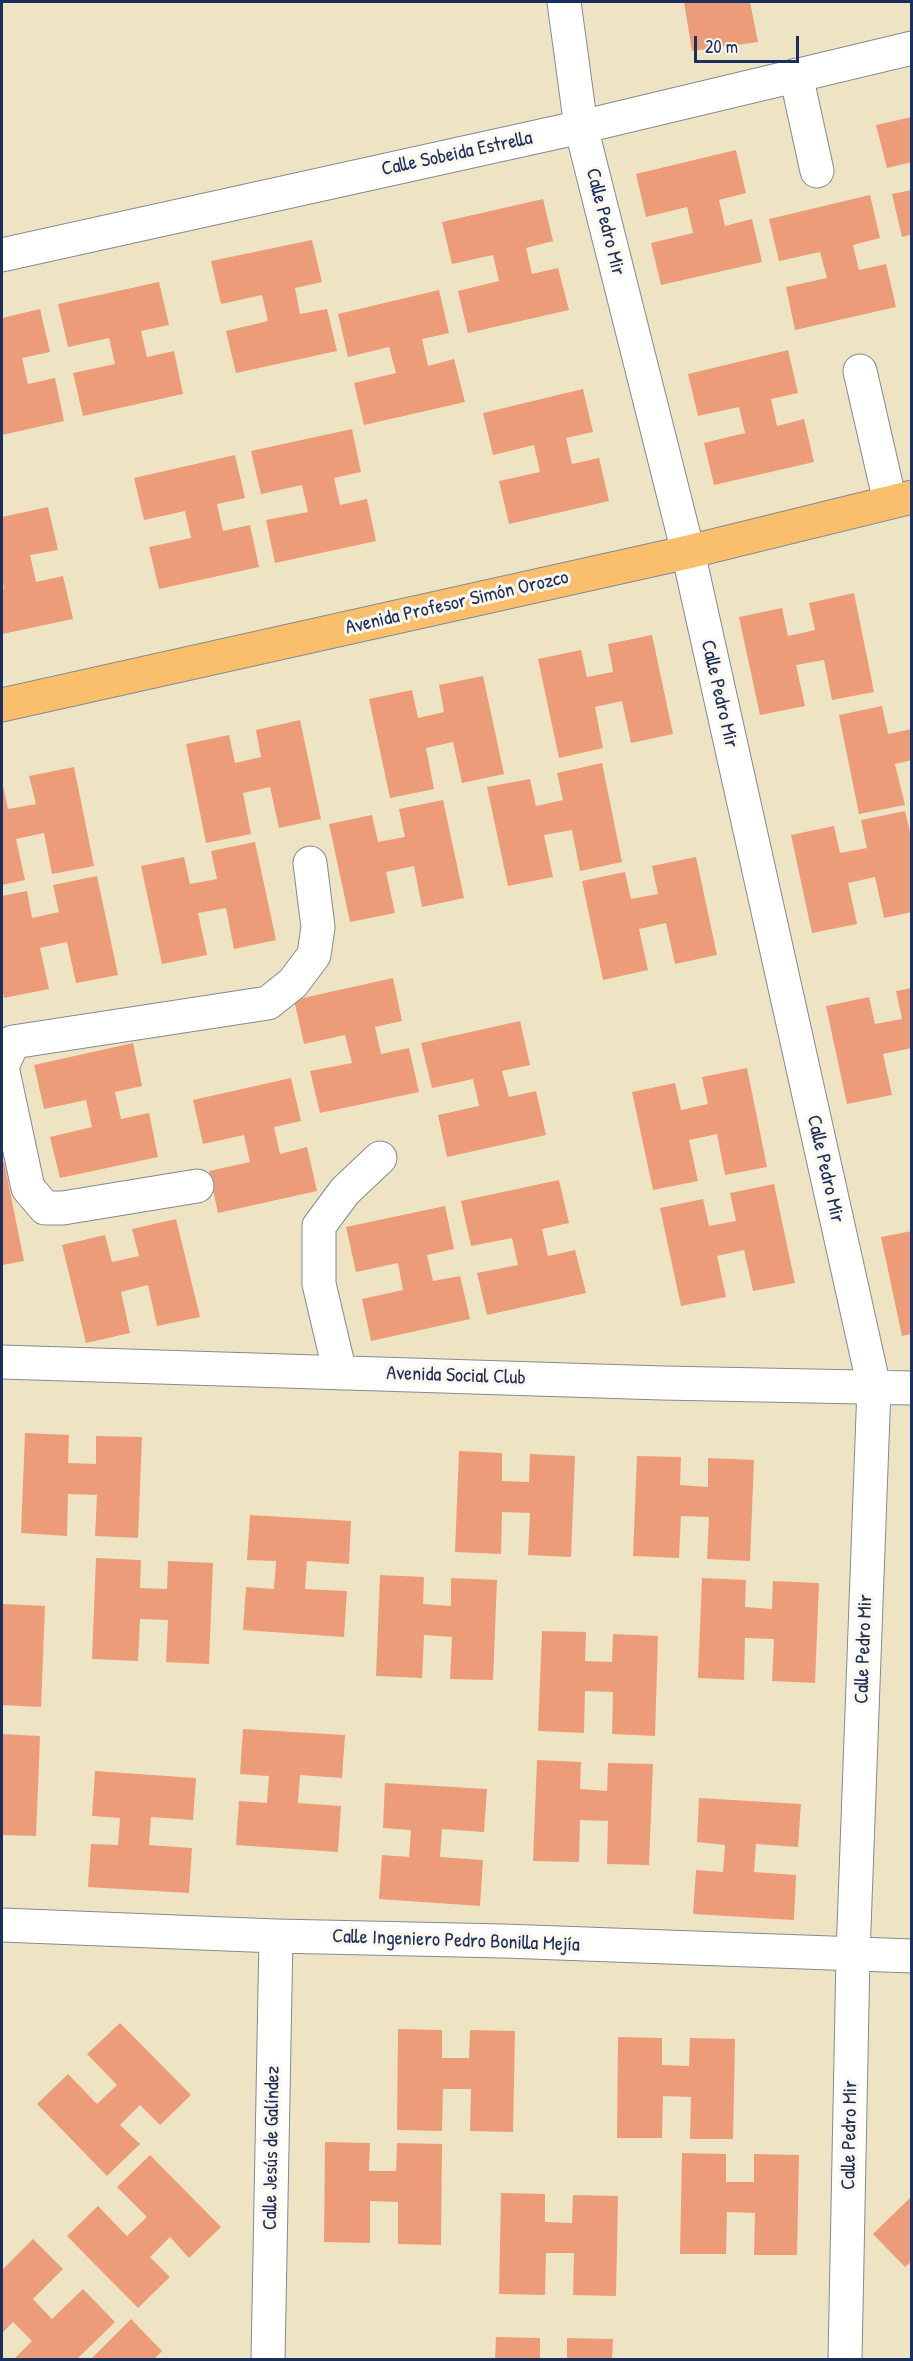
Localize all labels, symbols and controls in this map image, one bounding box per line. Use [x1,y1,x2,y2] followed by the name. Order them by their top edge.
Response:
[697,24,802,62] scale bar
[705,34,738,59] text: 20 m
[379,126,535,182] street label: Calle Sobeida Estrella
[580,166,630,278] street label: Calle Pedro Mir
[343,566,571,640] street label: Avenida Profesor Simón Orozco
[695,638,743,750] street label: Calle Pedro Mir
[801,1113,849,1225] street label: Calle Pedro Mir
[386,1362,526,1390] street label: Avenida Social Club
[850,1594,878,1704] street label: Calle Pedro Mir
[332,1925,580,1957] street label: Calle Ingeniero Pedro Bonilla Mejía
[259,2066,285,2230] street label: Calle Jesús de Galíndez
[837,2080,863,2190] street label: Calle Pedro Mir

